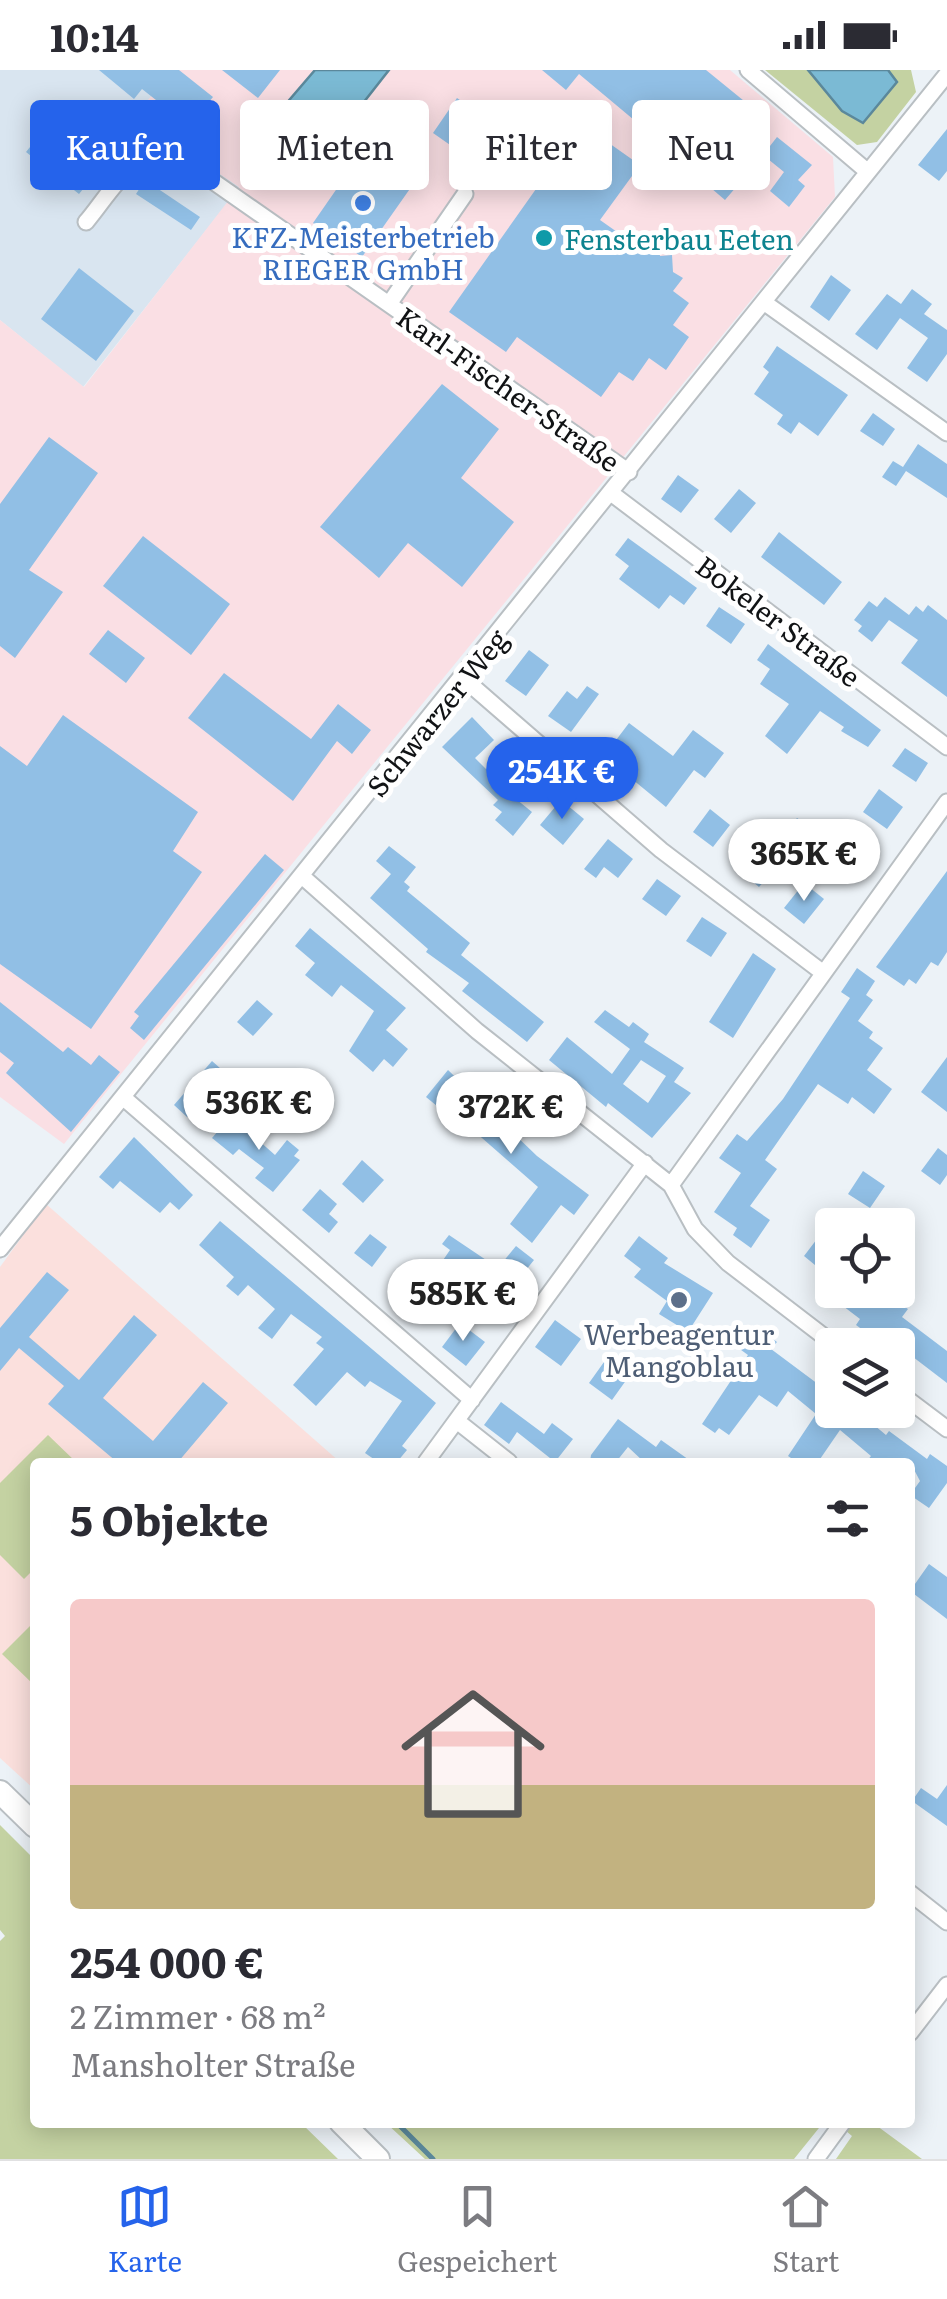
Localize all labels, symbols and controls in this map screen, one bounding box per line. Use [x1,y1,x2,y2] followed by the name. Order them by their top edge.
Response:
[50,7,139,64] text: 10:14
[30,100,220,190] chip: Kaufen
[240,100,429,190] chip: Mieten
[449,100,612,190] chip: Filter
[632,100,770,190] chip: Neu
[352,192,374,214] marker: KFZ-Meisterbetrieb RIEGER GmbH
[231,215,495,289] place label: KFZ-Meisterbetrieb RIEGER GmbH
[564,217,794,259] place label: Fensterbau Eeten
[533,227,555,249] marker: Fensterbau Eeten
[389,295,629,481] street label: Karl-Fischer-Straße
[688,544,870,696] street label: Bokeler Straße
[355,619,517,805] street label: Schwarzer Weg
[481,737,643,822] pin: 254K €
[508,745,616,793] text: 254K €
[723,819,885,904] pin: 365K €
[750,827,858,875] text: 365K €
[178,1068,340,1153] pin: 536K €
[430,1072,592,1157] pin: 372K €
[205,1076,313,1124] text: 536K €
[458,1080,564,1128] text: 372K €
[815,1208,915,1428] map controls
[815,1208,915,1308] button: locate
[382,1259,544,1344] pin: 585K €
[409,1267,517,1315] text: 585K €
[668,1289,690,1311] marker: Werbeagentur Mangoblau
[584,1312,775,1386] place label: Werbeagentur Mangoblau
[815,1328,915,1428] button: layers
[70,1487,268,1549] text: 5 Objekte
[820,1491,875,1546] icon: filters
[383,1664,563,1844] icon: home
[70,1929,264,1991] text: 254 000 €
[70,1991,326,2039] text: 2 Zimmer · 68 m²
[70,2039,356,2087] text: Mansholter Straße
[108,2179,182,2281] tab: Karte
[397,2179,557,2281] tab: Gespeichert
[772,2179,839,2281] tab: Start

